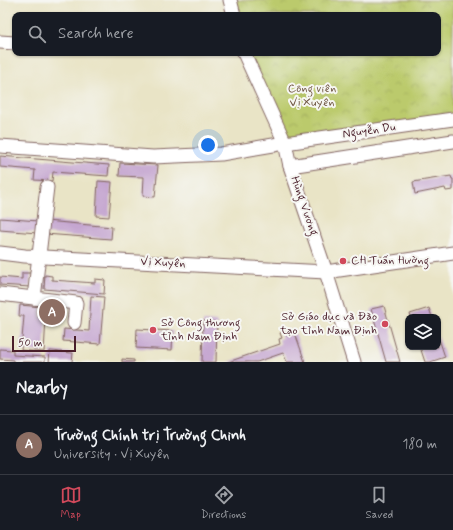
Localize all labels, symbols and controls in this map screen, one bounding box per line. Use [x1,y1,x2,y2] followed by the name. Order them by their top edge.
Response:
[12,12,441,56] search box
[26,23,48,45] icon: search
[58,24,134,44] text: Search here
[288,81,336,111] park label: Công viên Vị Xuyên
[342,119,397,144] street label: Nguyễn Du
[198,135,218,155] your location
[285,174,322,239] street label: Hùng Vương
[351,253,430,270] place label: CH Tuấn Hường
[140,254,186,272] street label: Vị Xuyên
[338,256,348,266] marker: CH Tuấn Hường
[39,297,65,327] pin: A
[279,309,377,339] place label: Sở Giáo dục và Đào tạo tỉnh Nam Định
[405,314,441,350] map controls
[405,314,441,350] button: layers
[160,315,241,345] place label: Sở Công thương tỉnh Nam Định
[380,319,390,329] marker: Sở Giáo dục và Đào tạo tỉnh Nam Định
[148,325,158,335] marker: Sở Công thương tỉnh Nam Định
[12,334,76,353] scale bar
[18,336,43,350] text: 50 m
[16,377,68,399] text: Nearby
[54,426,246,446] text: Trường Chính trị Trường Chinh
[25,436,33,453] text: A
[402,436,437,453] text: 180 m
[54,446,169,463] text: University · Vị Xuyên
[60,484,82,522] tab: Map
[201,484,246,522] tab: Directions
[366,484,393,522] tab: Saved

